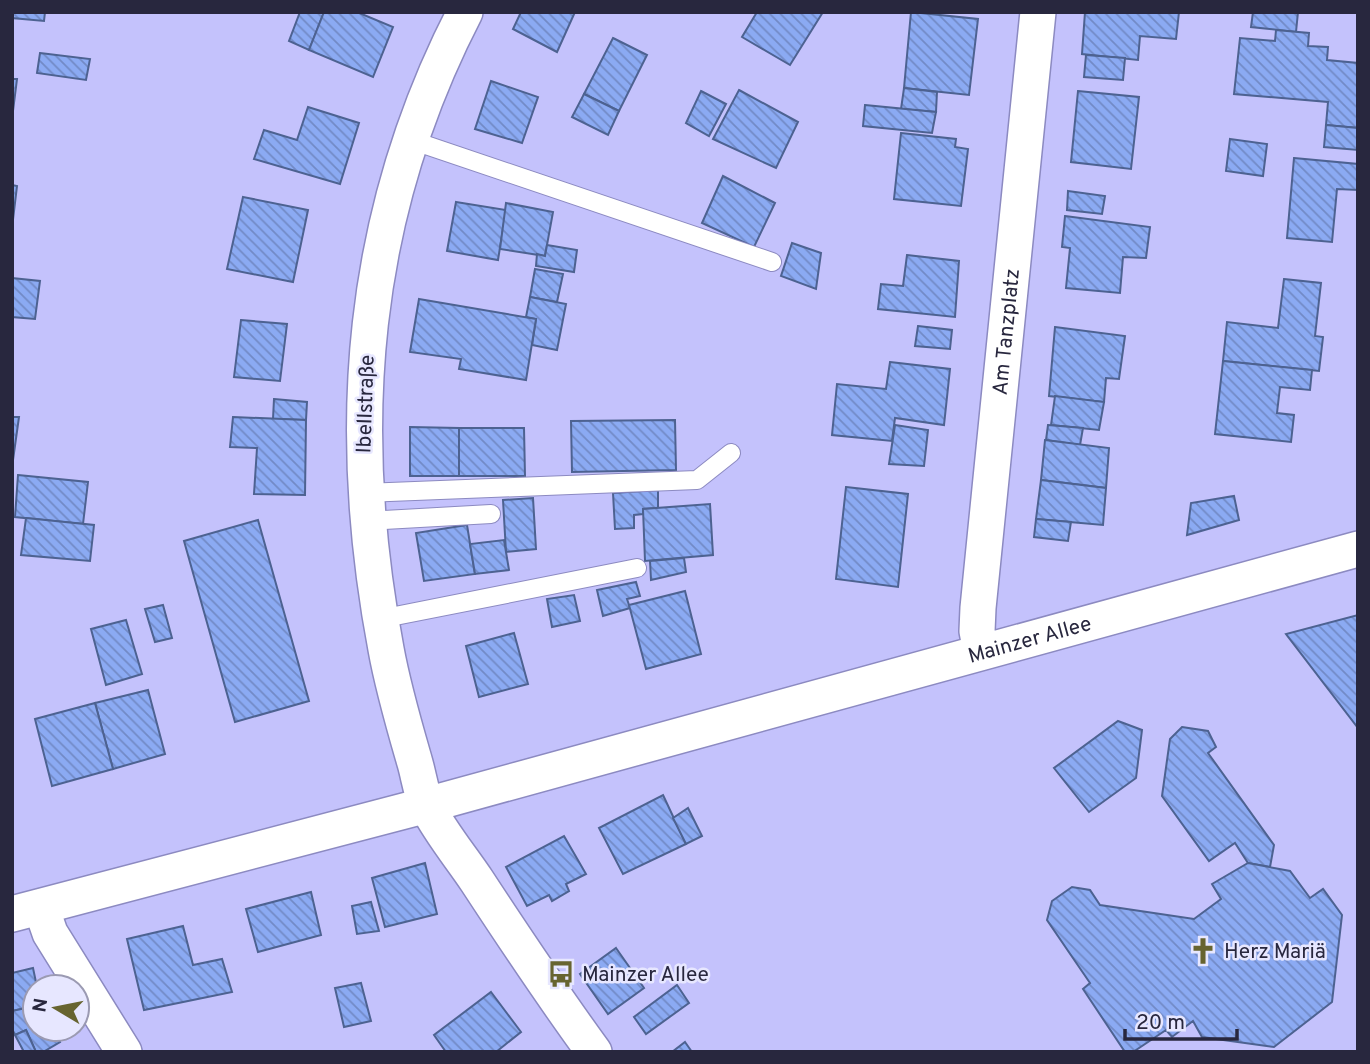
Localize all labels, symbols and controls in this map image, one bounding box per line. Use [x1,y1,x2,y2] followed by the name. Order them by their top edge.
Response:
[987,267,1027,397] street label: Am Tanzplatz
[351,354,382,454] street label: Ibellstraße
[965,611,1095,671] street label: Mainzer Allee
[1188,936,1218,966] church icon: Herz Mariä
[1224,939,1326,966] place label: Herz Mariä
[546,959,576,989] bus stop icon: Mainzer Allee
[582,962,709,989] place label: Mainzer Allee
[21,973,91,1043] north arrow
[28,997,54,1014] text: N
[1125,998,1237,1042] scale bar
[1136,1010,1185,1037] text: 20 m

